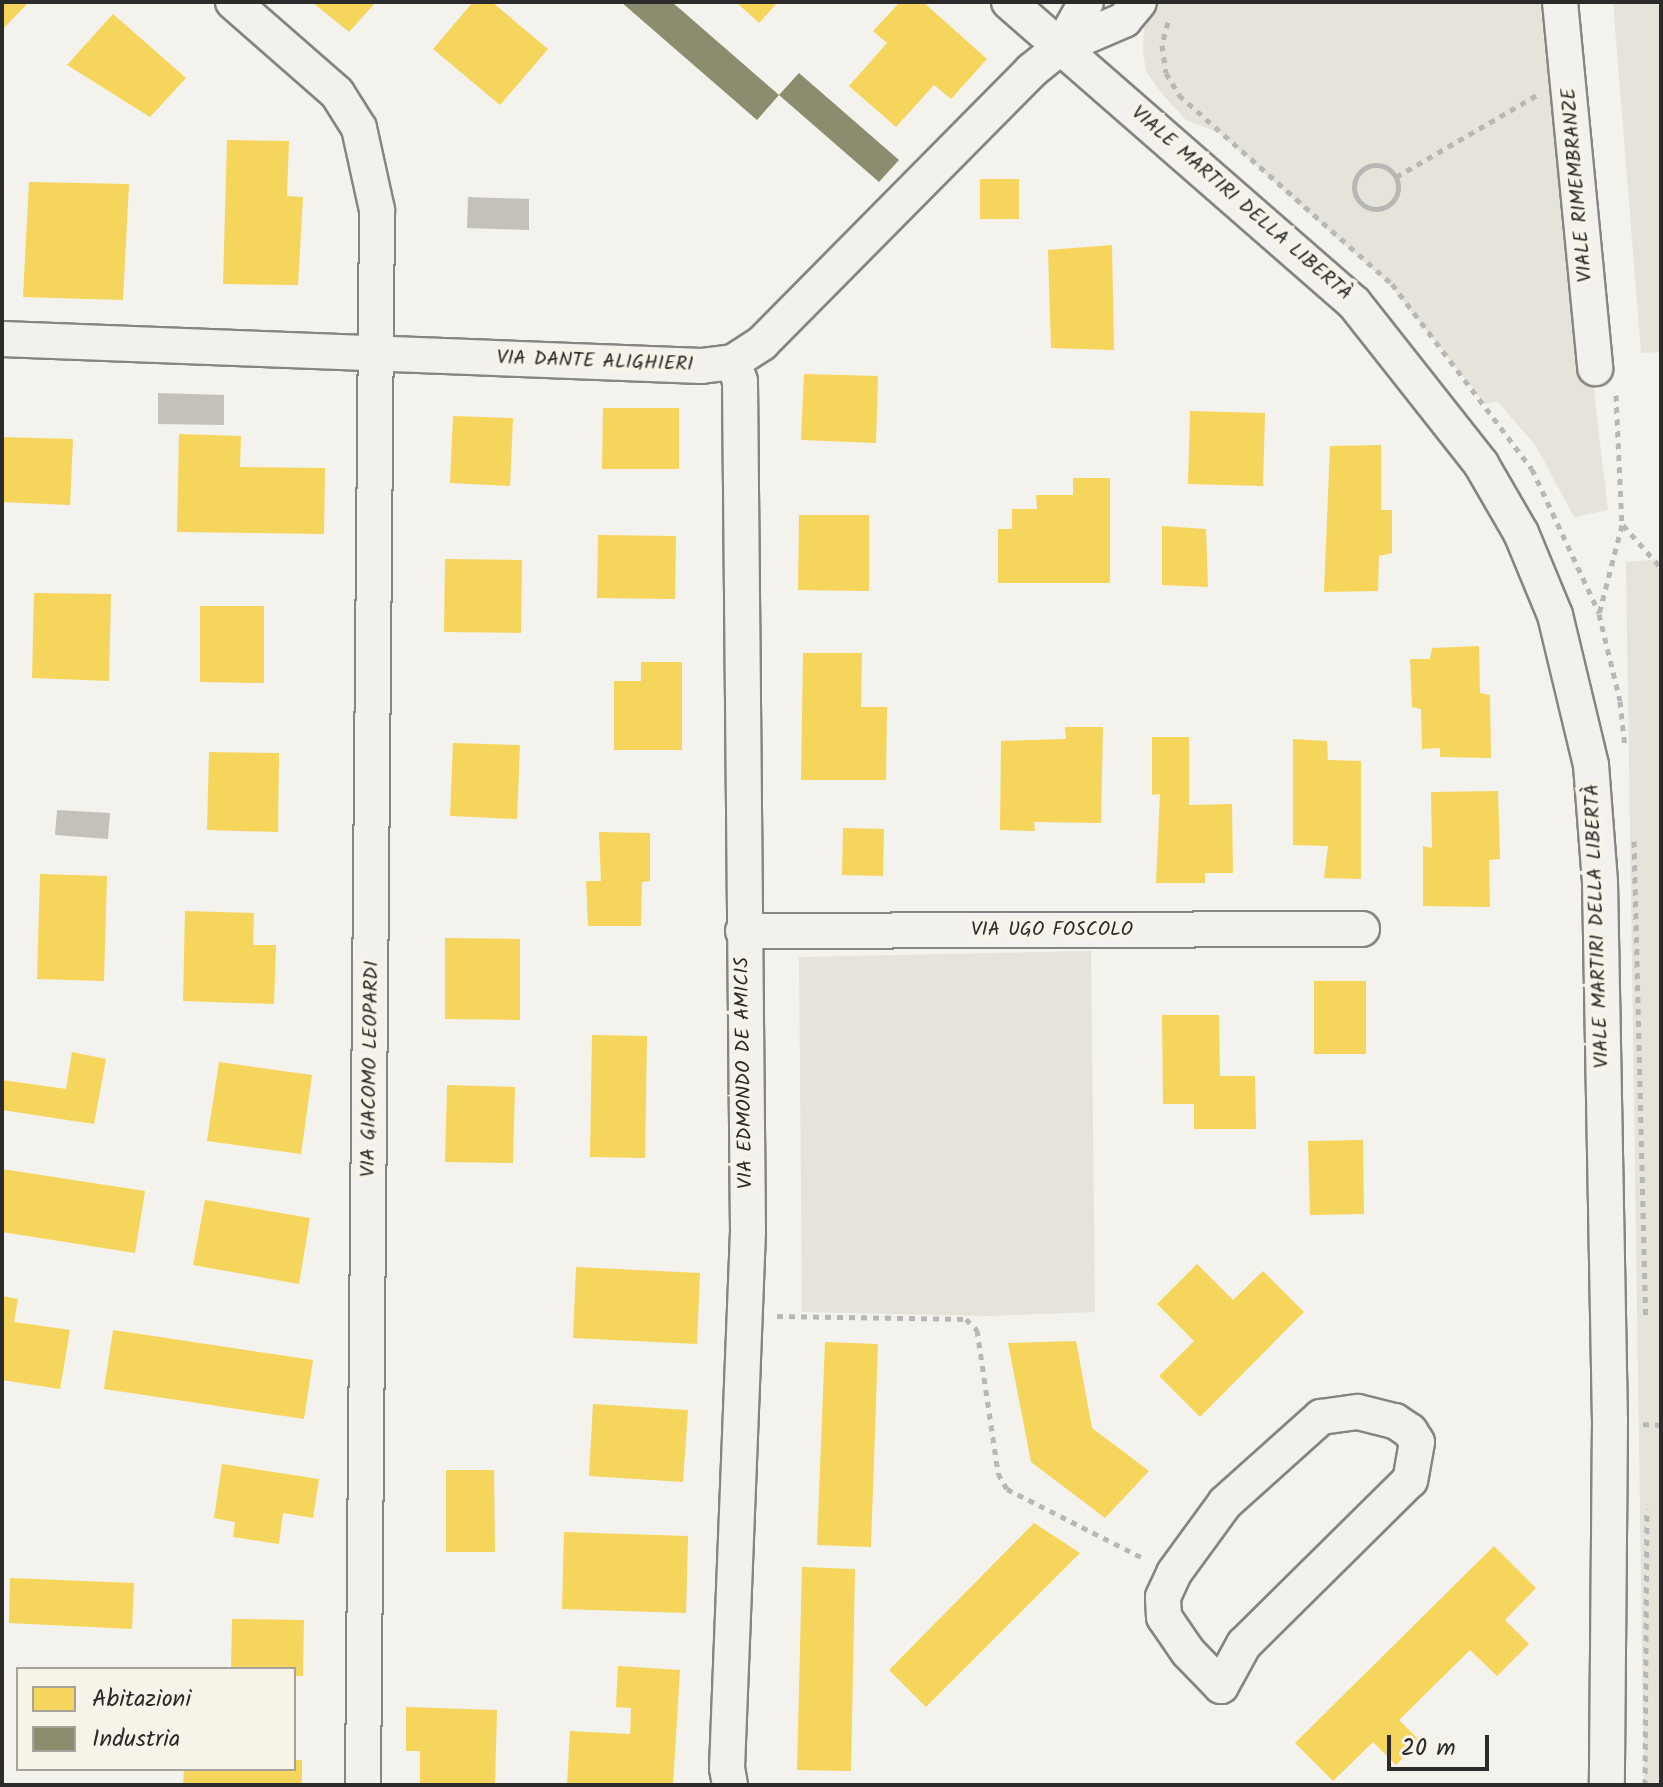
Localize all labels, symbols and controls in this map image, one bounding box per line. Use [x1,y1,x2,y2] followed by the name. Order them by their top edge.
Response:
[1558,87,1598,283] street label: VIALE RIMEMBRANZE
[1126,102,1356,306] street label: VIALE MARTIRI DELLA LIBERTÀ
[496,347,694,377] street label: VIA DANTE ALIGHIERI
[1581,783,1615,1069] street label: VIALE MARTIRI DELLA LIBERTÀ
[971,918,1133,942] street label: VIA UGO FOSCOLO
[731,957,759,1189] street label: VIA EDMONDO DE AMICIS
[357,961,385,1177] street label: VIA GIACOMO LEOPARDI
[16,1667,296,1771] legend
[92,1680,191,1719] text: Abitazioni
[1391,1719,1493,1769] scale bar
[92,1720,180,1759] text: Industria
[1401,1729,1456,1768] text: 20 m

